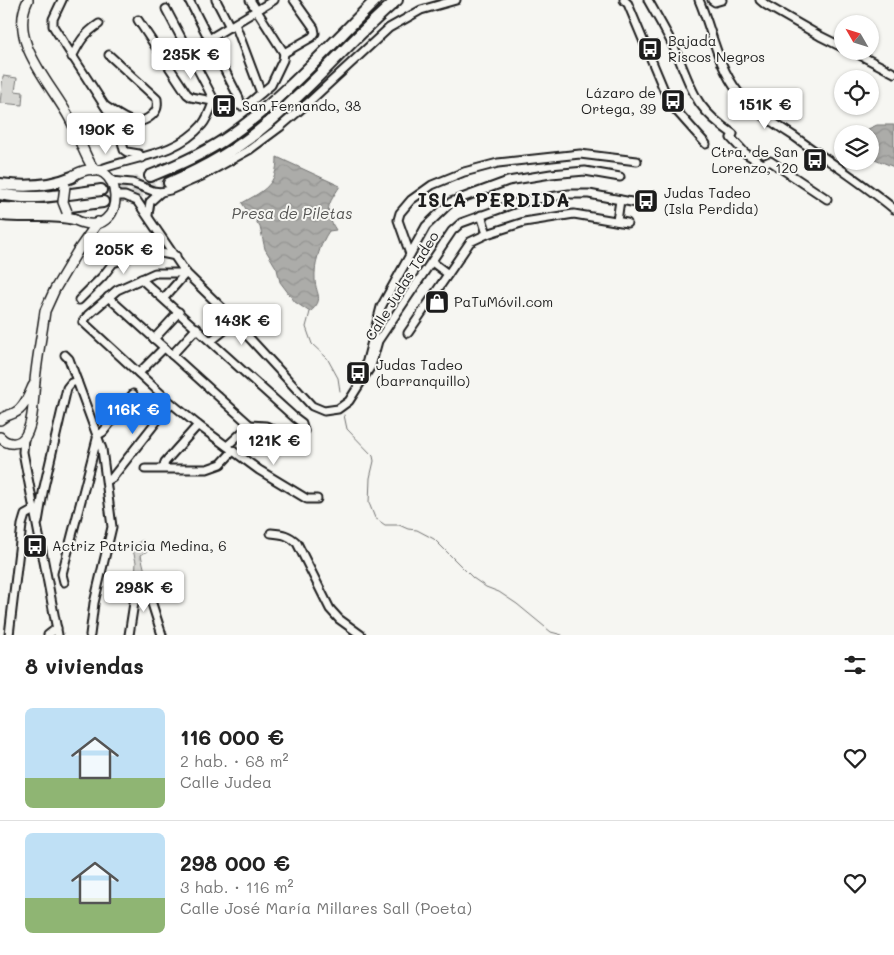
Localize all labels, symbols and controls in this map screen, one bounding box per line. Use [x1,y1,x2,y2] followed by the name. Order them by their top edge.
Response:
[834,15,879,60] north arrow
[834,15,879,170] map controls
[668,31,765,66] place label: Bajada Riscos Negros
[637,36,663,62] bus stop icon: Bajada Riscos Negros
[150,38,232,80] pin: 235K €
[162,43,220,64] text: 235K €
[834,70,879,115] button: locate
[581,83,656,118] place label: Lázaro de Ortega, 39
[660,88,686,114] bus stop icon: Lázaro de Ortega, 39
[724,88,806,130] pin: 151K €
[211,93,237,119] bus stop icon: San Fernando, 38
[739,93,791,114] text: 151K €
[242,96,361,115] place label: San Fernando, 38
[65,112,147,155] pin: 190K €
[78,118,134,139] text: 190K €
[834,125,879,170] button: layers
[711,142,798,177] place label: Ctra. de San Lorenzo, 120
[802,147,828,173] bus stop icon: Ctra. de San Lorenzo, 120
[664,183,758,218] place label: Judas Tadeo (Isla Perdida)
[417,187,571,212] district label: ISLA PERDIDA
[633,188,659,214] bus stop icon: Judas Tadeo (Isla Perdida)
[231,203,353,223] water label: Presa de Piletas
[360,227,443,344] street label: Calle Judas Tadeo
[83,232,165,275] pin: 205K €
[95,238,153,259] text: 205K €
[424,289,450,315] shop icon: PaTuMóvil.com
[454,292,553,311] place label: PaTuMóvil.com
[201,304,283,346] pin: 143K €
[214,309,270,330] text: 143K €
[376,355,470,390] place label: Judas Tadeo (barranquillo)
[345,360,371,386] bus stop icon: Judas Tadeo (barranquillo)
[92,392,174,435] pin: 116K €
[106,398,160,419] text: 116K €
[233,424,315,466] pin: 121K €
[248,429,300,450] text: 121K €
[22,533,48,559] bus stop icon: Actriz Patricia Medina, 6
[52,536,227,555] place label: Actriz Patricia Medina, 6
[103,570,185,613] pin: 298K €
[115,576,173,597] text: 298K €
[841,651,869,679] icon: filters
[25,652,144,679] text: 8 viviendas
[180,723,284,750] text: 116 000 €
[65,728,125,788] icon: home
[841,744,869,772] icon: heart
[180,750,288,771] text: 2 hab. · 68 m²
[180,771,272,792] text: Calle Judea
[180,849,290,876] text: 298 000 €
[65,853,125,913] icon: home
[841,869,869,897] icon: heart
[180,876,294,897] text: 3 hab. · 116 m²
[180,897,472,918] text: Calle José María Millares Sall (Poeta)

